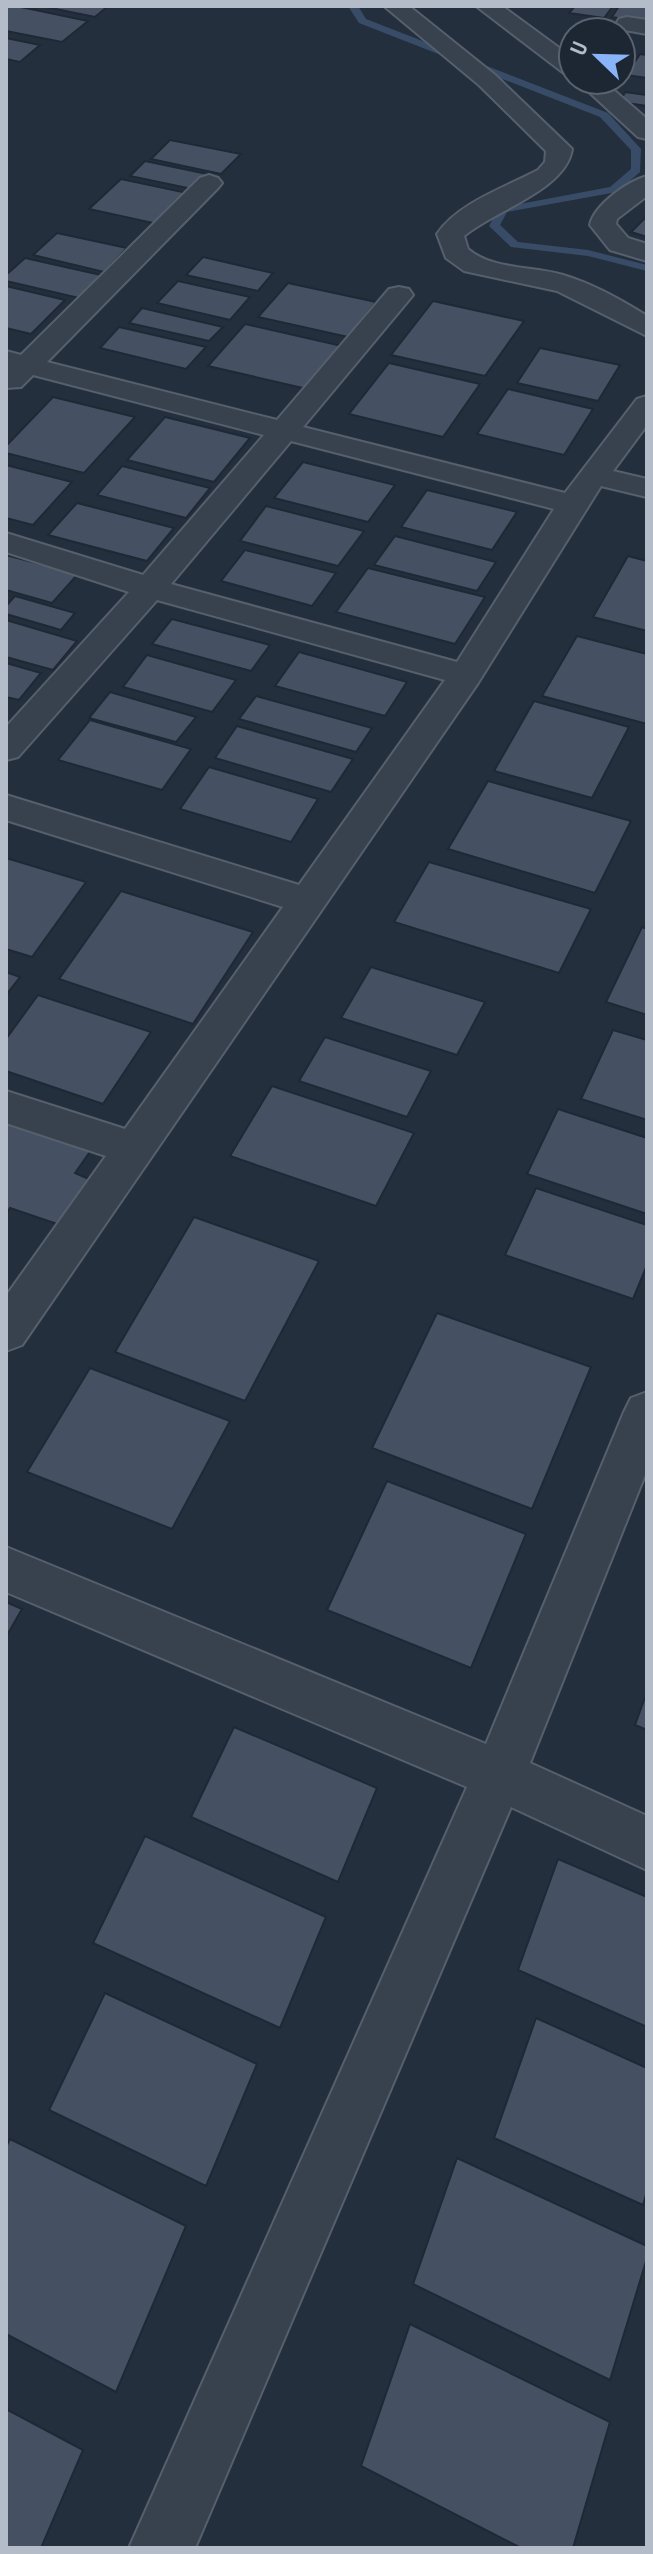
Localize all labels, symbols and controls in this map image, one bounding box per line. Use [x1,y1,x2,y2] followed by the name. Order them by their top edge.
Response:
[557,16,637,96] north arrow
[563,37,594,59] text: U

